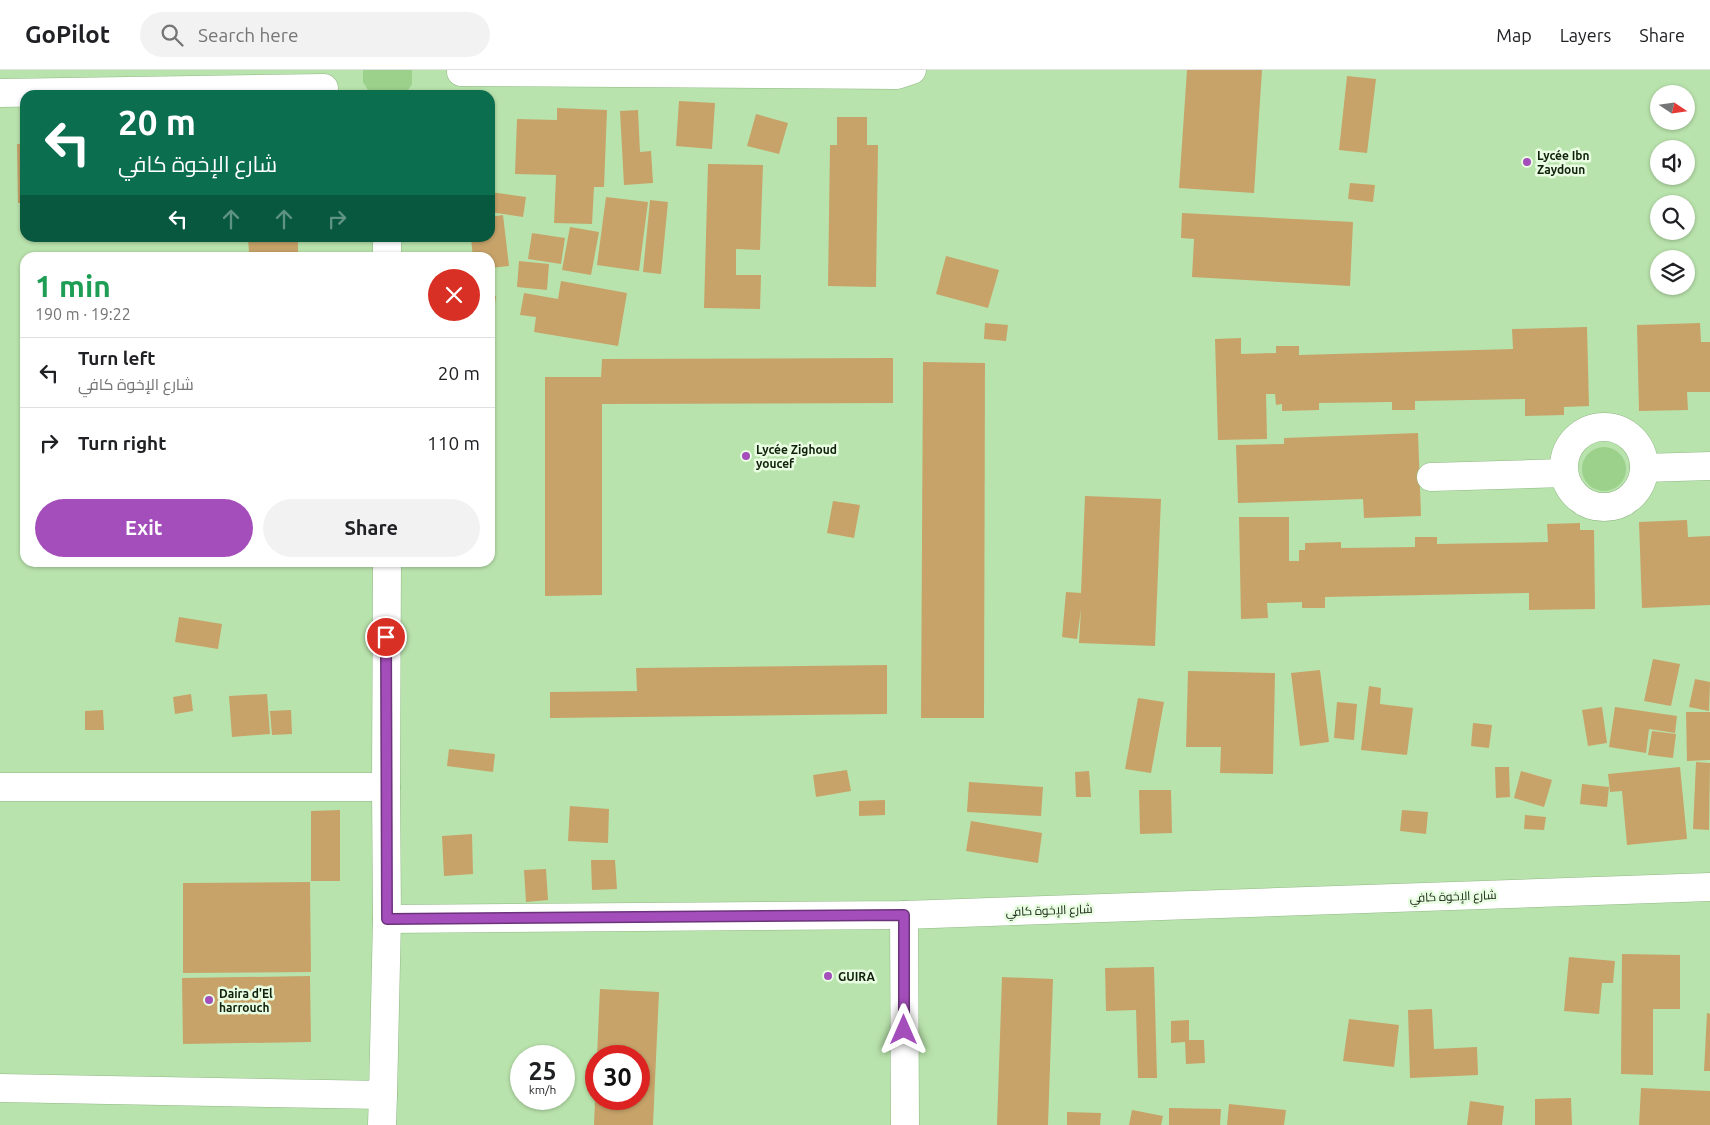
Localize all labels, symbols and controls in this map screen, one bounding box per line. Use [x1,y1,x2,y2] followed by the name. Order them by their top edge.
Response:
[140,12,490,57] search box
[25,21,110,48] text: GoPilot
[158,21,186,49] icon: search
[198,24,298,46] text: Search here
[1496,25,1532,45] text: Map
[1560,25,1611,45] text: Layers
[1639,25,1685,45] text: Share
[1650,85,1695,130] north arrow
[1650,85,1695,295] map controls
[118,102,196,142] text: 20 m
[35,110,100,175] icon: left
[1650,140,1695,185] button: sound
[1537,149,1590,176] place label: Lycée Ibn Zaydoun
[118,151,277,176] text: شارع الإخوة كافي
[1521,156,1533,168] marker: Lycée Ibn Zaydoun
[1650,195,1695,240] button: search
[164,205,192,233] icon: left
[217,205,245,233] icon: ahead
[270,205,298,233] icon: ahead
[323,205,351,233] icon: right
[1650,250,1695,295] button: layers
[35,269,111,303] text: 1 min
[428,269,480,321] button: close
[35,305,131,323] text: 190 m · 19:22
[78,347,156,369] text: Turn left
[35,359,63,387] icon: left
[438,362,480,384] text: 20 m
[78,375,194,393] text: شارع الإخوة كافي
[35,429,63,457] icon: right
[78,432,166,454] text: Turn right
[427,432,480,454] text: 110 m
[756,443,837,470] place label: Lycée Zighoud youcef
[740,450,752,462] marker: Lycée Zighoud youcef
[35,499,253,557] button: Exit
[263,499,480,557] button: Share
[365,616,407,658] pin
[372,623,400,651] icon: arrive
[1409,888,1497,908] street label: شارع الإخوة كافي
[1005,902,1093,922] street label: شارع الإخوة كافي
[822,970,834,982] marker: GUIRA
[838,970,876,983] place label: GUIRA
[219,987,273,1014] place label: Daira d'El harrouch
[203,994,215,1006] marker: Daira d'El harrouch
[877,1003,929,1055] position arrow
[585,1045,650,1110] speed limit sign: 30
[528,1057,557,1085] text: 25
[529,1083,556,1096] text: km/h

